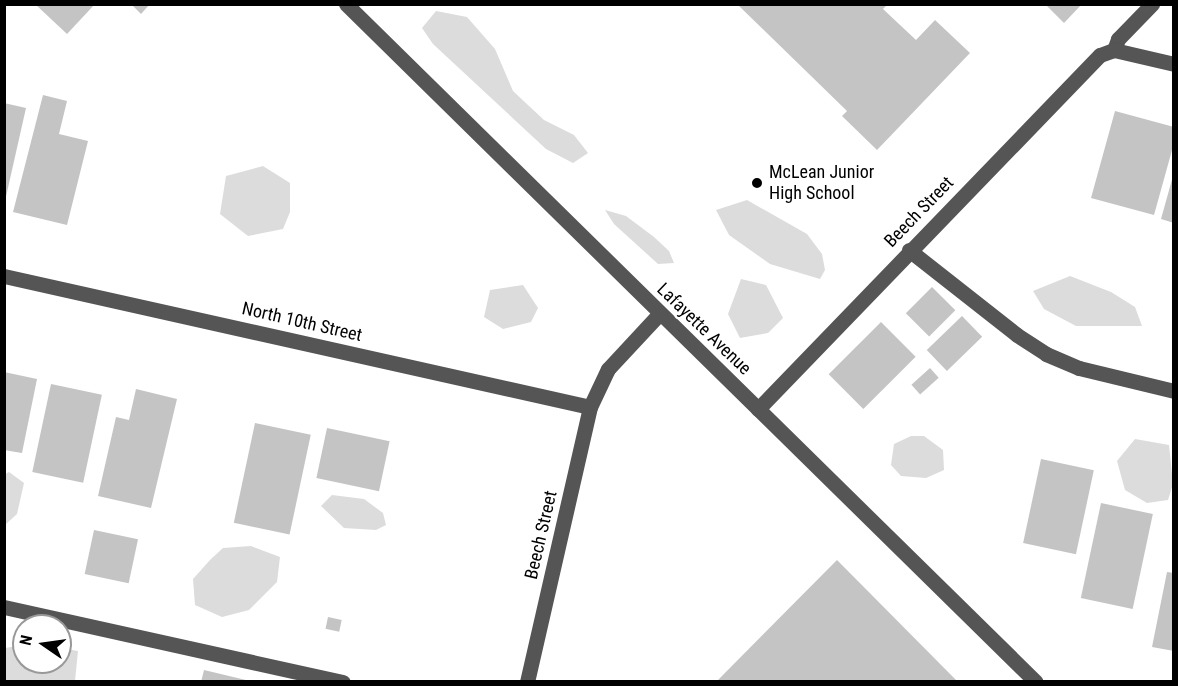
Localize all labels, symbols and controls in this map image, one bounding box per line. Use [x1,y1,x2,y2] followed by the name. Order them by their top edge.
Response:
[769,162,874,204] place label: McLean Junior High School
[880,172,958,252] street label: Beech Street
[750,176,764,190] marker: McLean Junior High School
[653,279,755,379] street label: Lafayette Avenue
[240,298,364,346] street label: North 10th Street
[520,489,562,581] street label: Beech Street
[12,614,72,674] north arrow
[16,633,36,647] text: N

